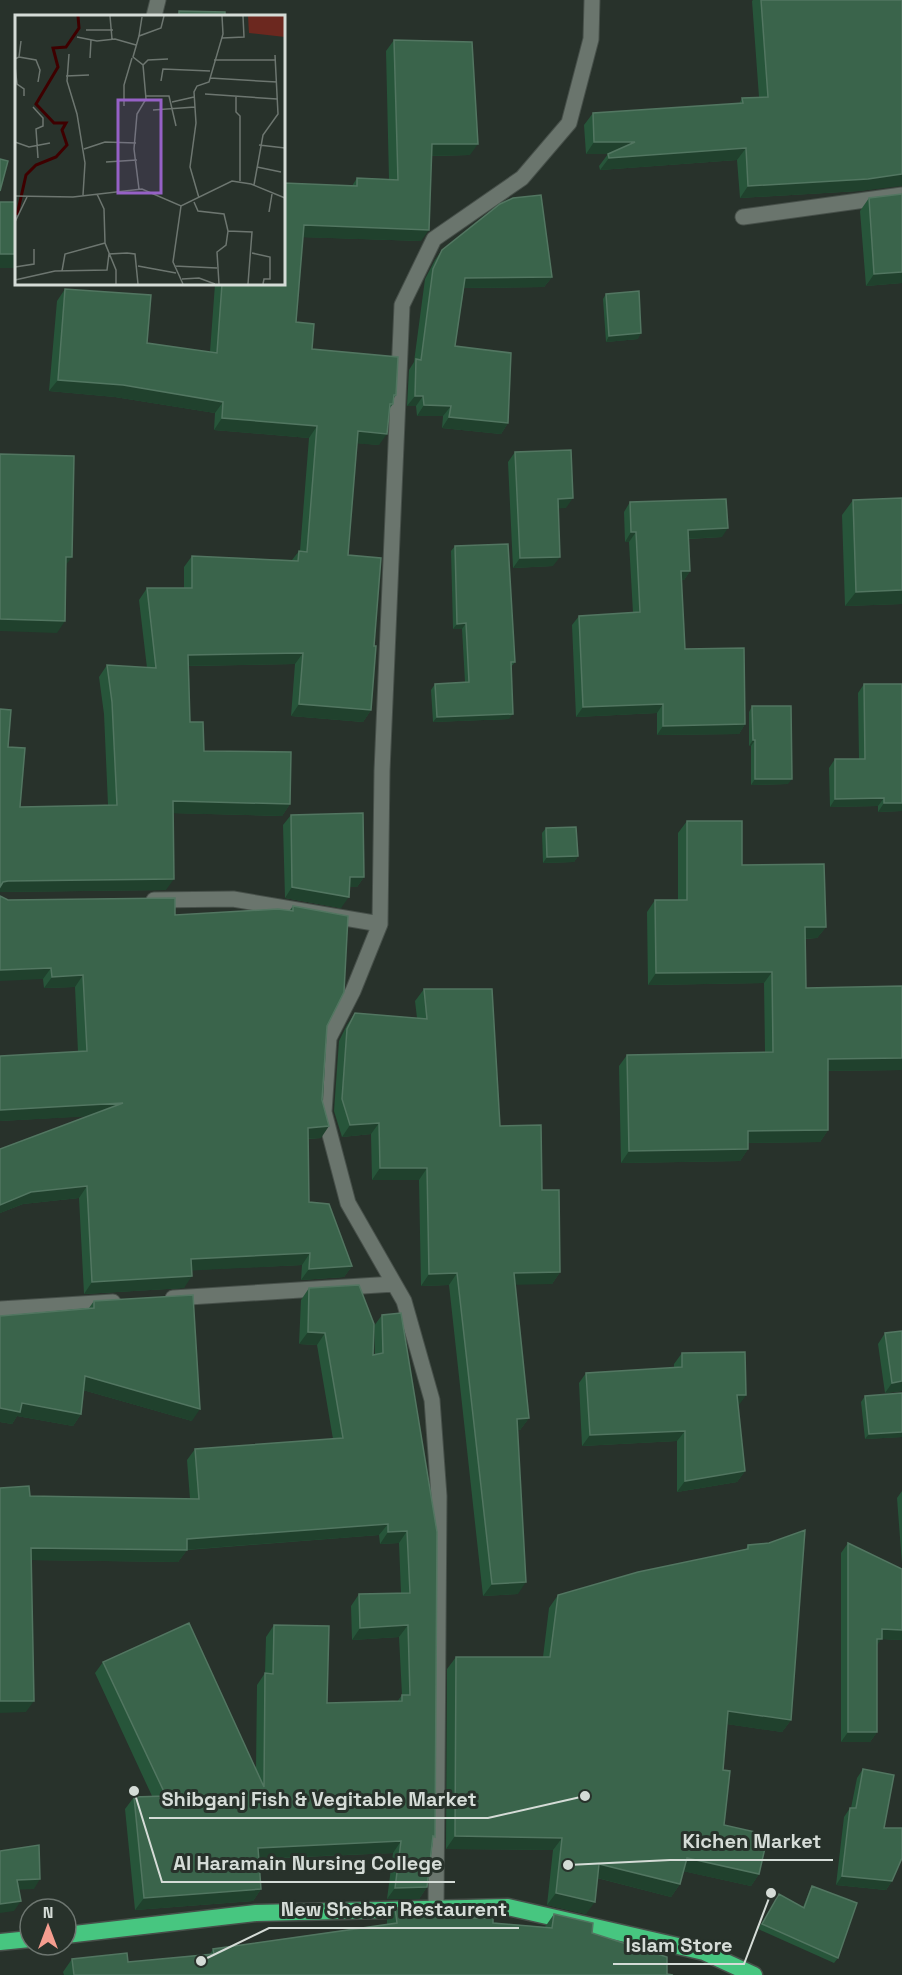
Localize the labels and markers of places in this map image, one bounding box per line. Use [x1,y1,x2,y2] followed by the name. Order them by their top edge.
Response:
[149,1780,488,1818] callout: Shibganj Fish & Vegitable Market
[670,1822,833,1860] callout: Kichen Market
[162,1844,455,1882] callout: Al Haramain Nursing College
[269,1890,519,1928] callout: New Shebar Restaurent
[613,1926,744,1964] callout: Islam Store

